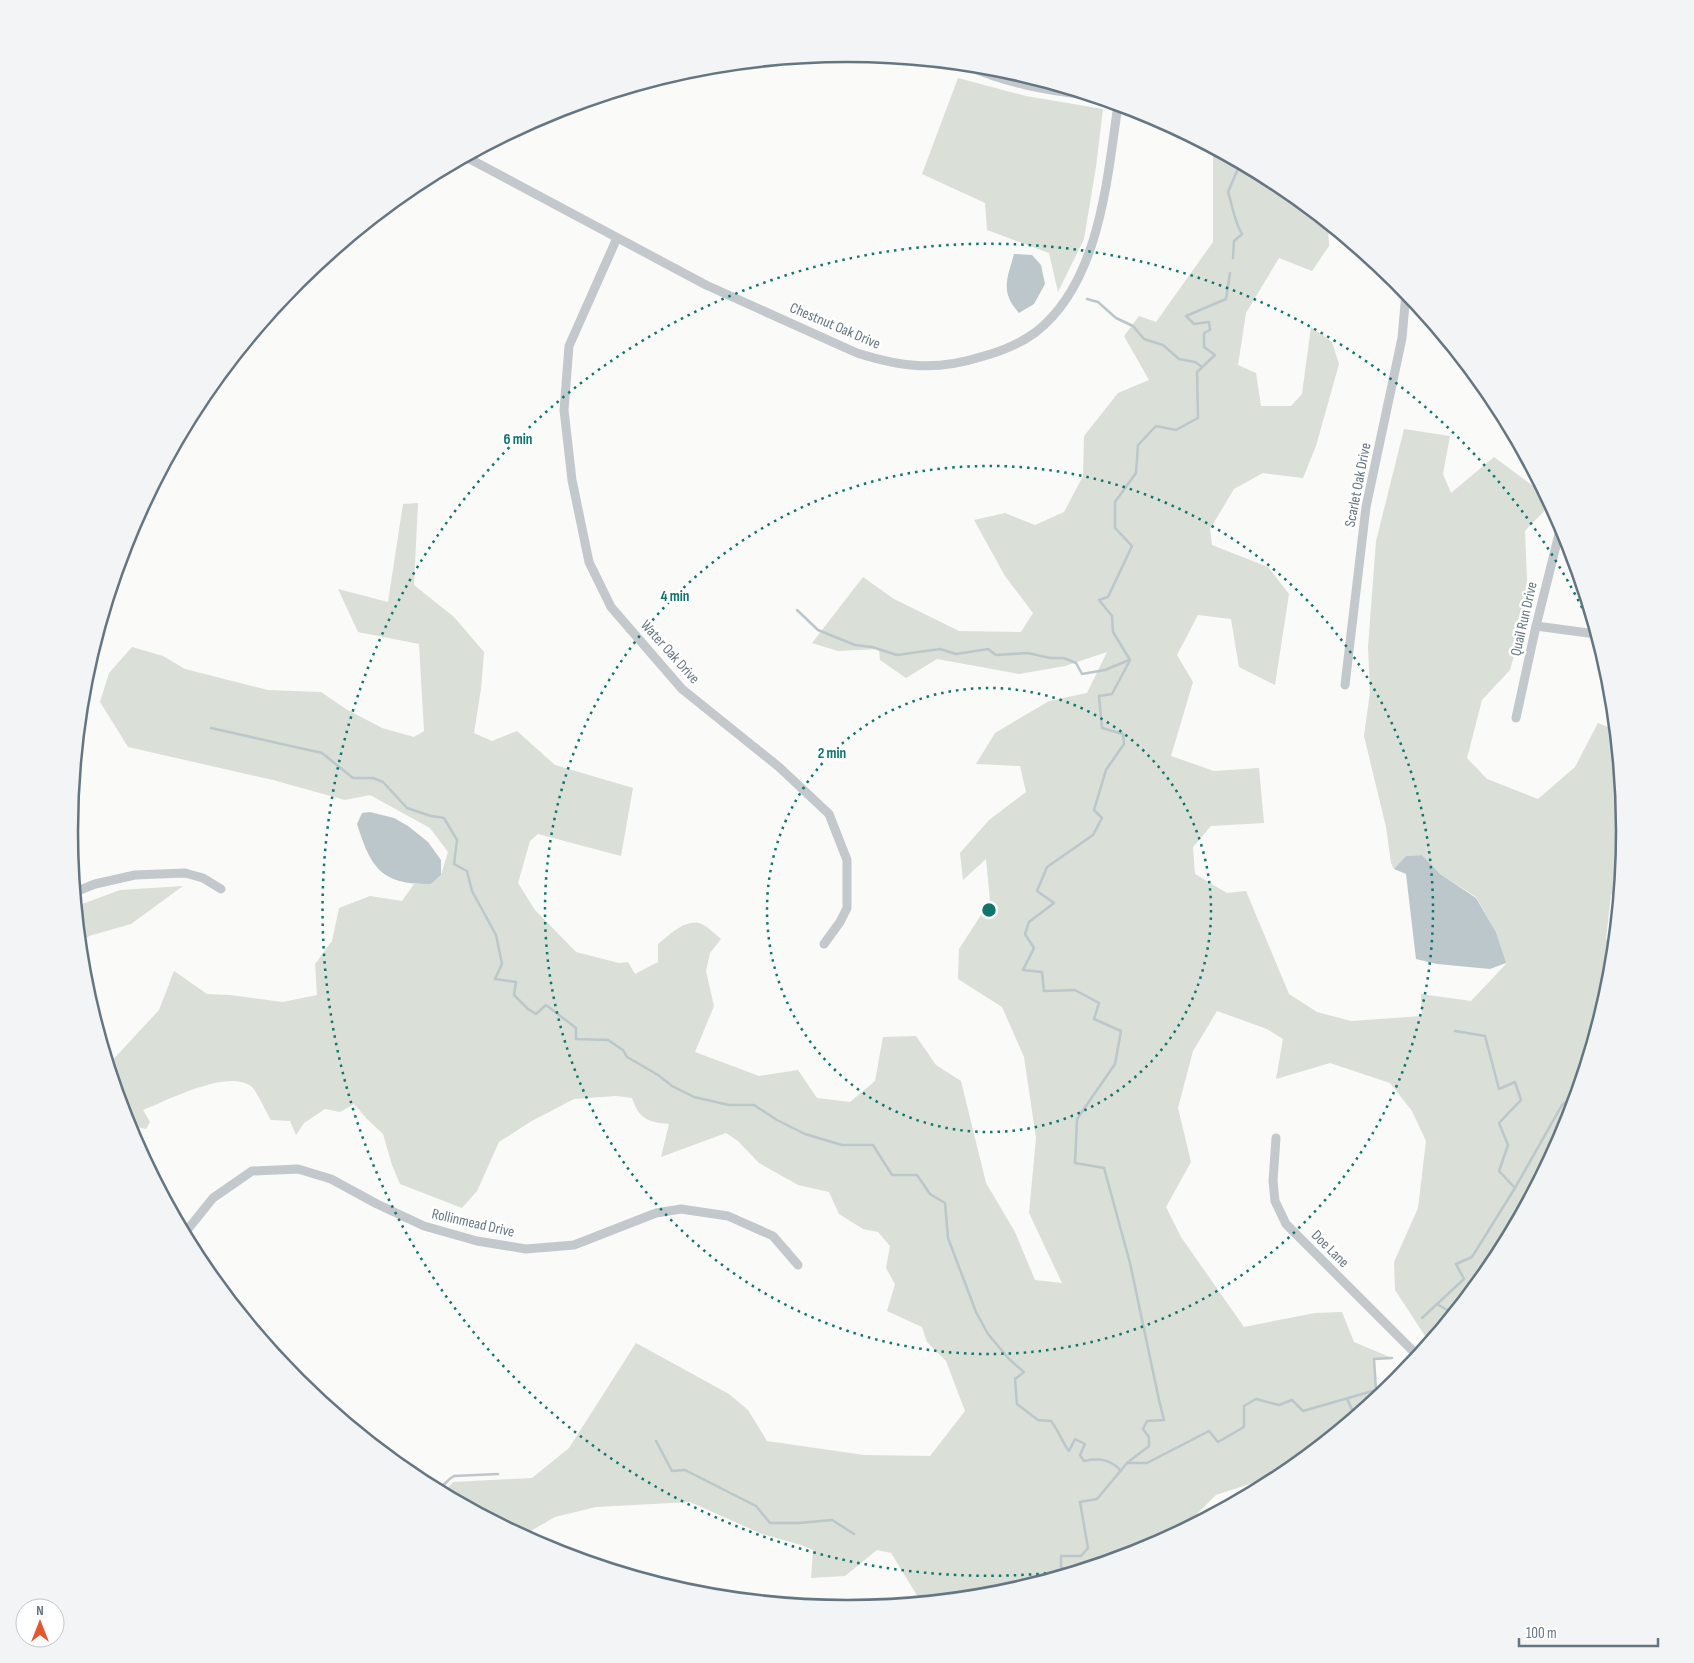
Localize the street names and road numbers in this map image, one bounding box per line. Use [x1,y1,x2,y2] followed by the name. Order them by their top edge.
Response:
[787,298,883,354] street label: Chestnut Oak Drive
[1341,441,1375,529] street label: Scarlet Oak Drive
[1506,580,1542,658] street label: Quail Run Drive
[636,616,704,688] street label: Water Oak Drive
[430,1204,516,1242] street label: Rollinmead Drive
[1307,1226,1353,1272] street label: Doe Lane

